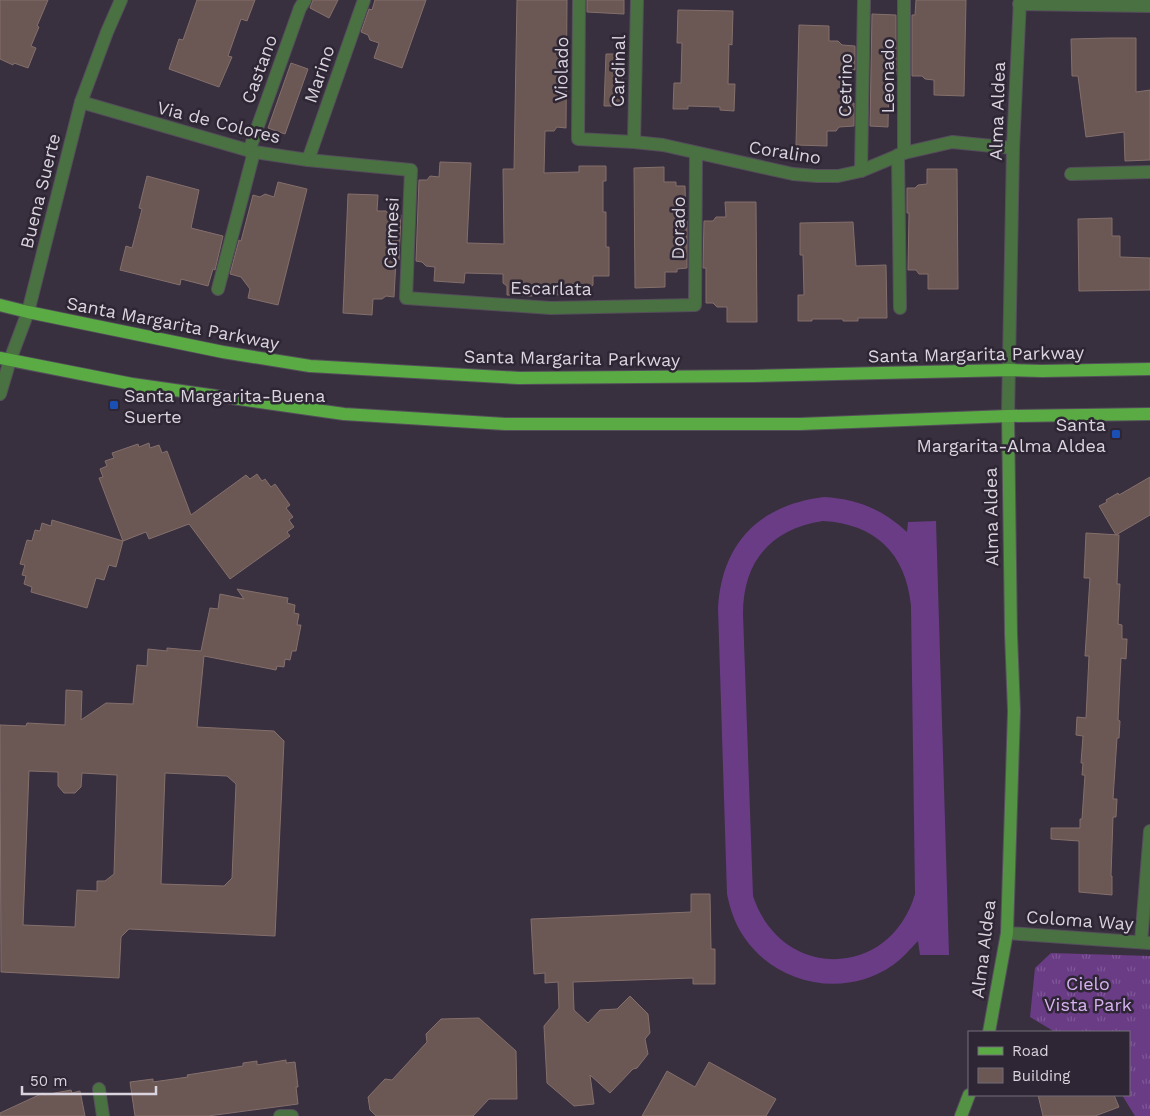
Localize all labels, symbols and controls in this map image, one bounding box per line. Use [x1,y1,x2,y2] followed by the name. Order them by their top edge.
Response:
[237,32,281,106] street label: Castano
[607,34,629,107] street label: Cardinal
[550,36,572,102] street label: Violado
[877,38,898,114] street label: Leonado
[299,42,339,106] street label: Marino
[834,53,856,117] street label: Cetrino
[985,61,1009,161] street label: Alma Aldea
[155,97,283,147] street label: Via de Colores
[16,131,64,251] street label: Buena Suerte
[747,136,823,168] street label: Coralino
[667,196,689,260] street label: Dorado
[379,197,403,269] street label: Carmesi
[510,277,592,299] street label: Escarlata
[65,292,282,354] street label: Santa Margarita Parkway
[868,342,1085,366] street label: Santa Margarita Parkway
[464,346,681,370] street label: Santa Margarita Parkway
[124,385,325,427] place label: Santa Margarita-Buena Suerte
[108,399,120,411] marker: Santa Margarita-Buena Suerte
[917,414,1106,456] place label: Santa Margarita-Alma Aldea
[1110,428,1122,440] marker: Santa Margarita-Alma Aldea
[980,467,1002,567] street label: Alma Aldea
[967,899,999,999] street label: Alma Aldea
[1026,906,1135,934] street label: Coloma Way
[1044,973,1132,1015] park label: Cielo Vista Park
[968,1031,1130,1096] legend
[1012,1042,1049,1060] text: Road
[22,1064,156,1096] scale bar
[1012,1067,1070,1085] text: Building
[30,1072,67,1090] text: 50 m

